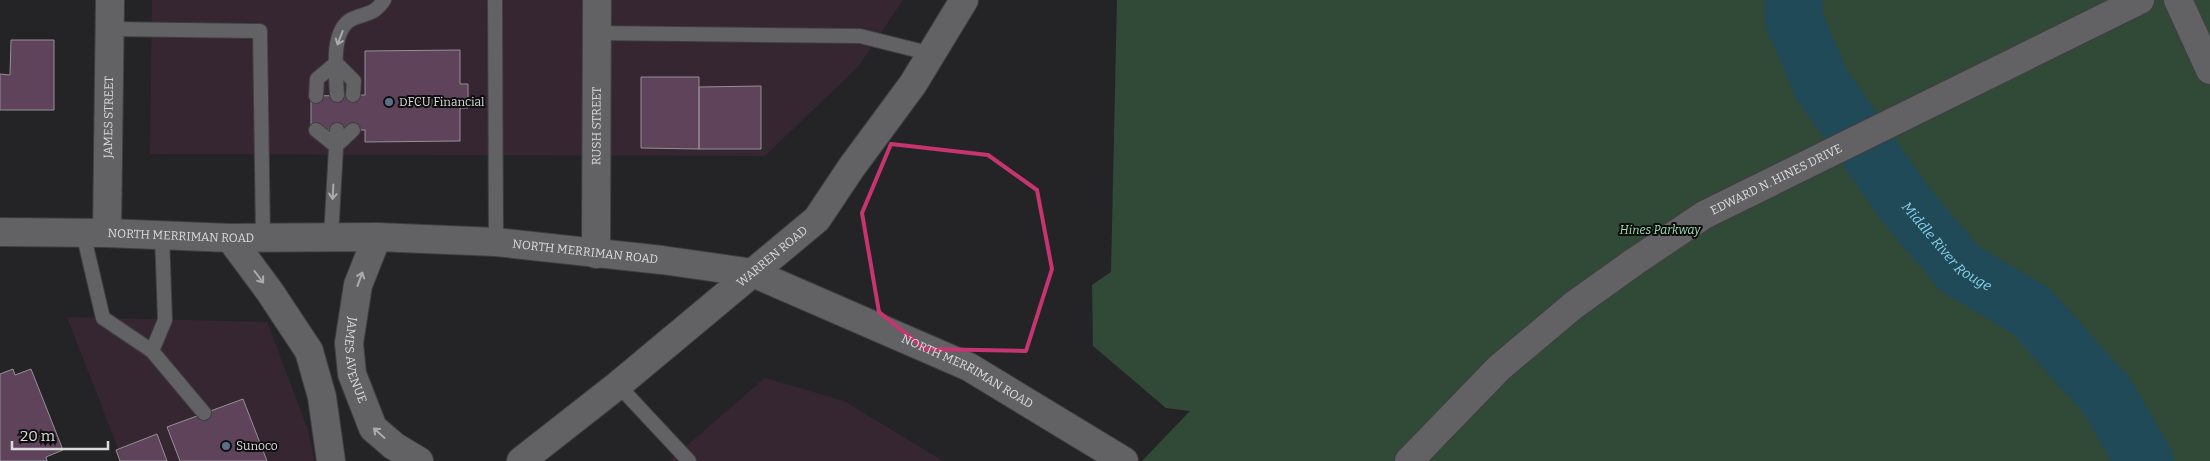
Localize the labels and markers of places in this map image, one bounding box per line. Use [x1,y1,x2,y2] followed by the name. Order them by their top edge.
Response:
[399,95,485,109] place label: DFCU Financial
[383,96,395,108] marker: DFCU Financial
[236,439,278,453] place label: Sunoco
[220,440,232,452] marker: Sunoco

